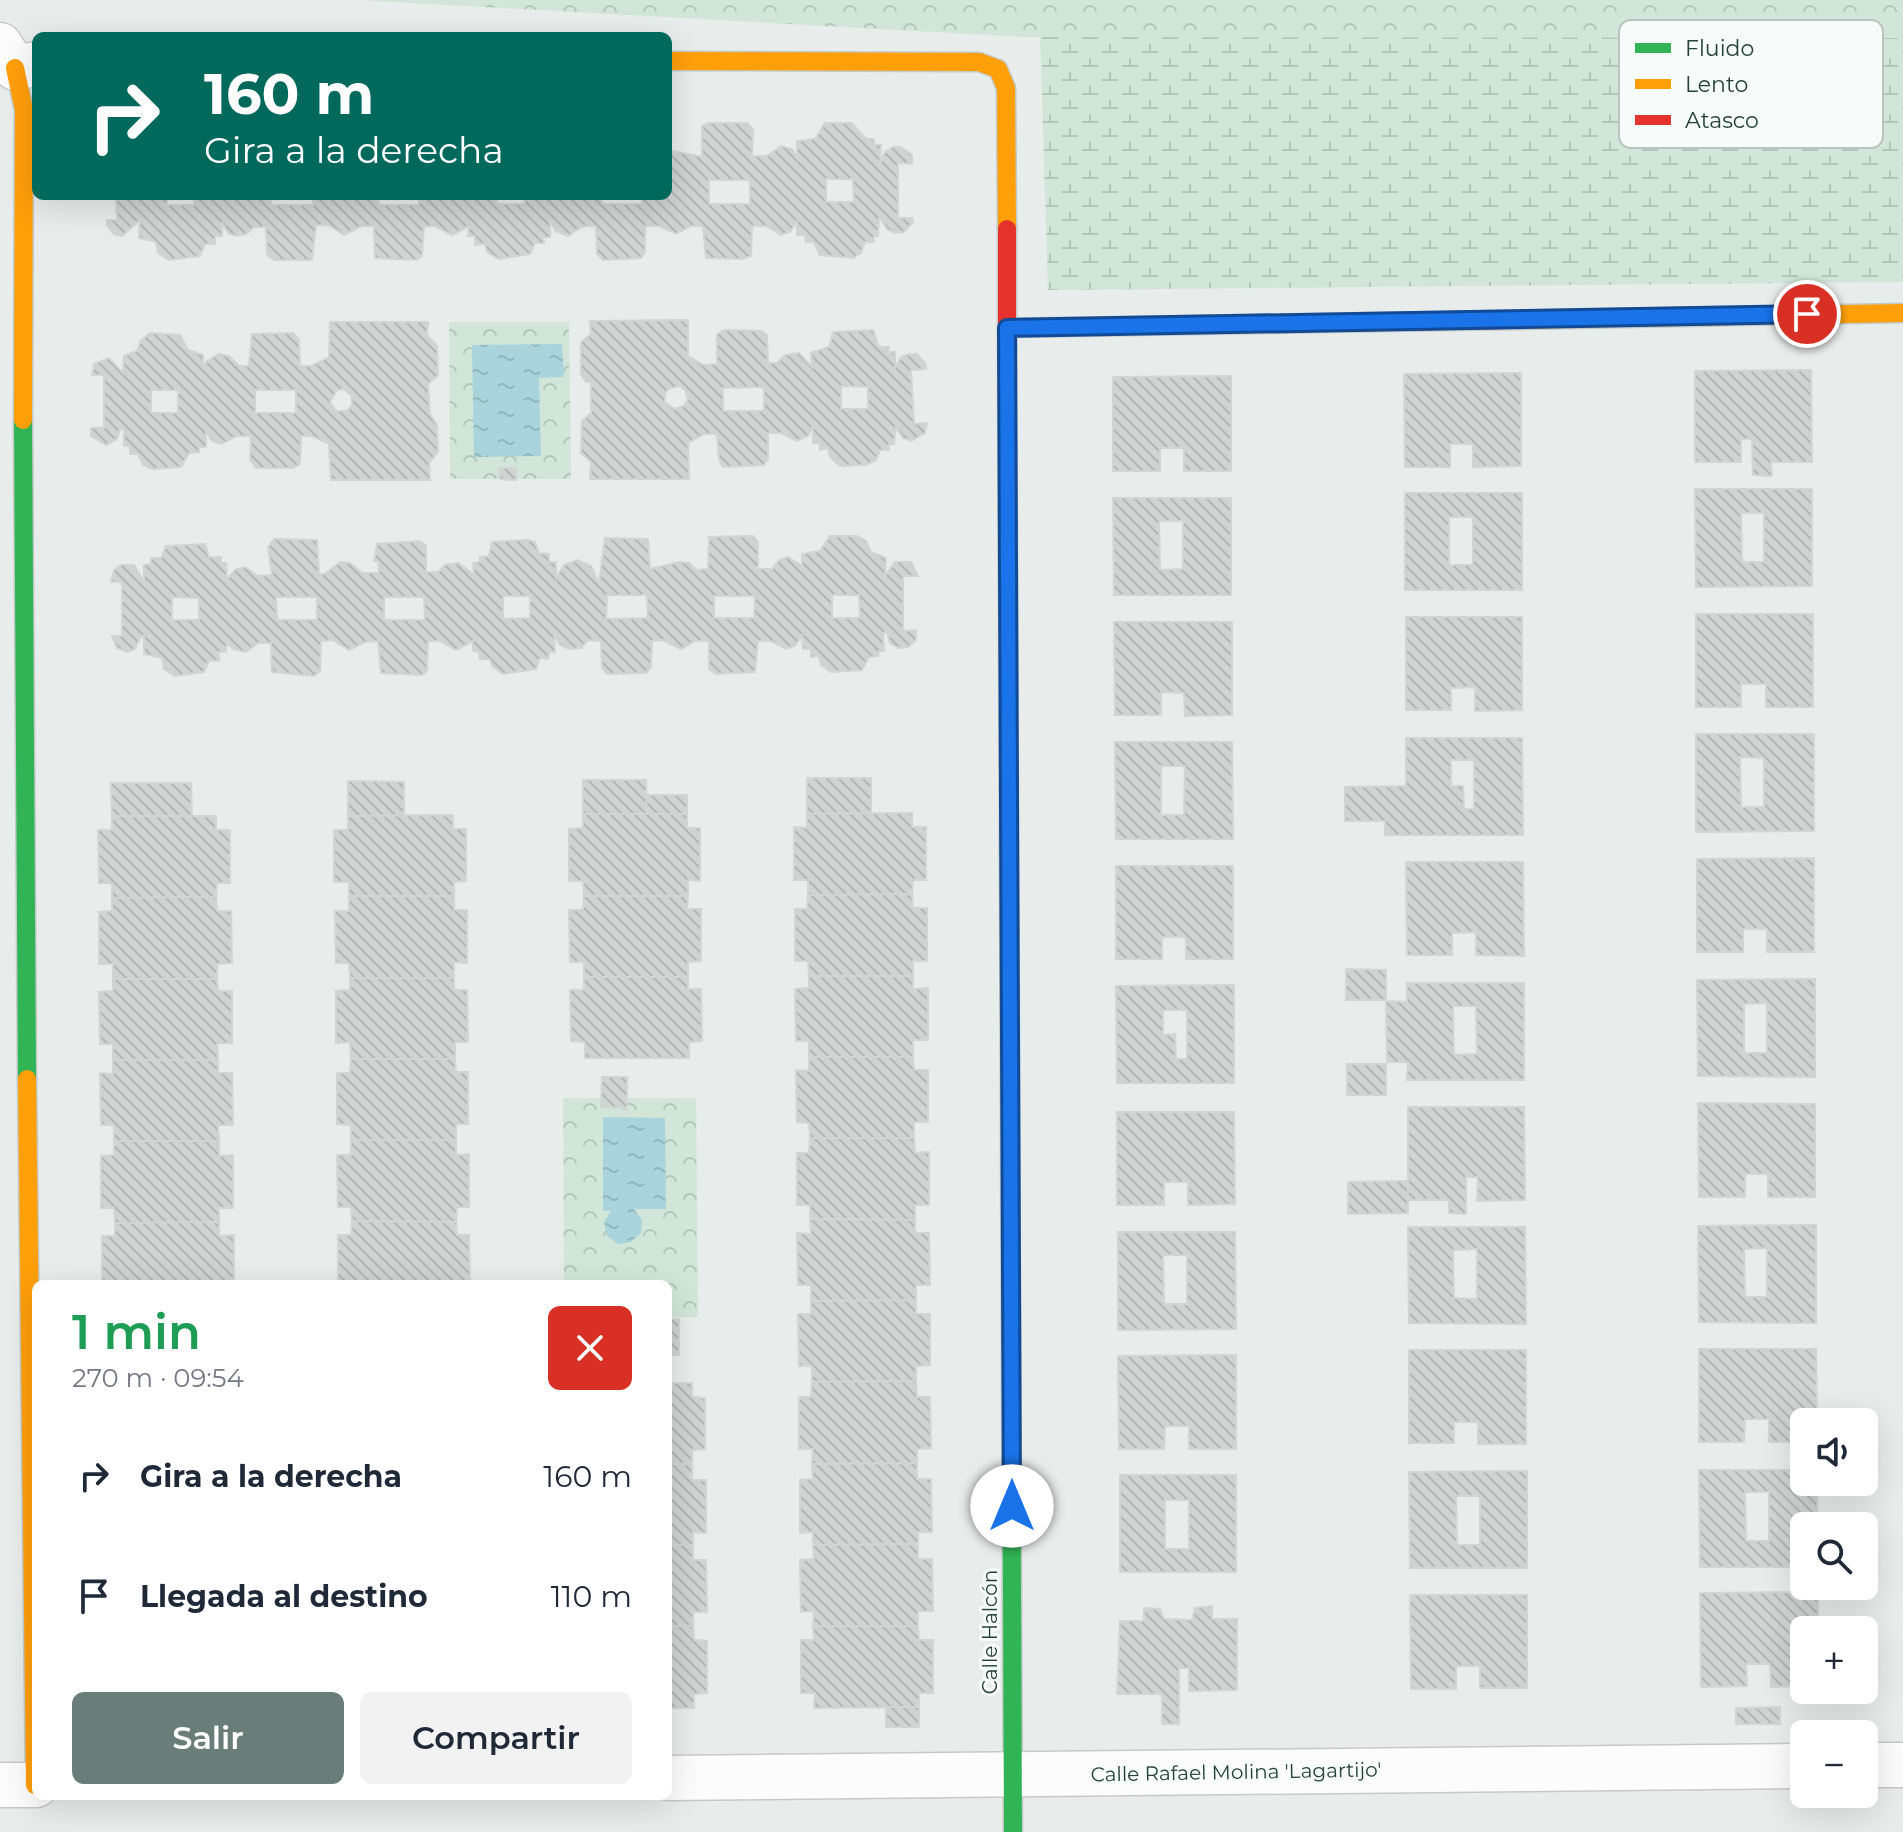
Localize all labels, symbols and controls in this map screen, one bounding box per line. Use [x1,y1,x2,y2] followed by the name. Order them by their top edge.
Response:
[1619,20,1883,148] legend
[1685,35,1754,62] text: Fluido
[204,60,374,128] text: 160 m
[72,64,176,168] icon: right
[1685,71,1748,98] text: Lento
[1685,107,1759,134] text: Atasco
[204,128,504,172] text: Gira a la derecha
[1773,280,1841,348] pin
[1785,292,1829,336] icon: arrive
[72,1303,201,1361] text: 1 min
[548,1306,632,1390] button: close
[72,1362,244,1394] text: 270 m · 09:54
[1790,1408,1878,1808] map controls
[1790,1408,1878,1496] button: sound
[72,1454,116,1498] icon: right
[140,1458,402,1495] text: Gira a la derecha
[543,1458,632,1495] text: 160 m
[970,1464,1054,1548] position arrow
[1790,1512,1878,1600] button: search
[978,1570,1002,1694] street label: Calle Halcón
[72,1574,116,1618] icon: arrive
[140,1578,428,1615] text: Llegada al destino
[551,1578,632,1615] text: 110 m
[1790,1616,1878,1704] button: +
[72,1692,344,1784] button: Salir
[360,1692,632,1784] button: Compartir
[1790,1720,1878,1808] button: −
[1090,1757,1382,1787] street label: Calle Rafael Molina 'Lagartijo'

